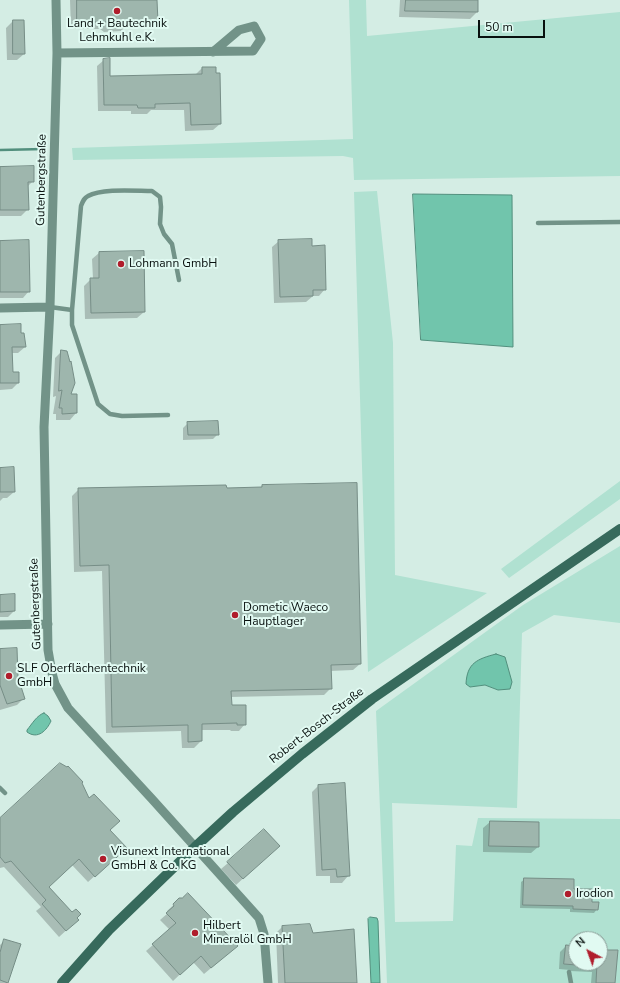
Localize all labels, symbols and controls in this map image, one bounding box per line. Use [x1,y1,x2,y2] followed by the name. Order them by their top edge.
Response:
[112,6,122,16] marker: Land + Bautechnik Lehmkuhl e.K.
[480,12,547,38] scale bar
[67,17,167,45] place label: Land + Bautechnik Lehmkuhl e.K.
[485,19,513,35] text: 50 m
[34,134,50,226] street label: Gutenbergstraße
[129,257,217,271] place label: Lohmann GmbH
[116,259,126,269] marker: Lohmann GmbH
[27,558,45,650] street label: Gutenbergstraße
[243,601,328,629] place label: Dometic Waeco Hauptlager
[230,610,240,620] marker: Dometic Waeco Hauptlager
[17,662,146,690] place label: SLF Oberflächentechnik GmbH
[4,671,14,681] marker: SLF Oberflächentechnik GmbH
[267,685,367,767] street label: Robert-Bosch-Straße
[111,845,230,873] place label: Visunext International GmbH & Co. KG
[98,854,108,864] marker: Visunext International GmbH & Co. KG
[576,887,613,901] place label: Irodion
[563,889,573,899] marker: Irodion
[203,919,292,947] place label: Hilbert Mineralöl GmbH
[190,928,200,938] marker: Hilbert Mineralöl GmbH
[568,931,608,971] north arrow
[572,934,588,951] text: N

